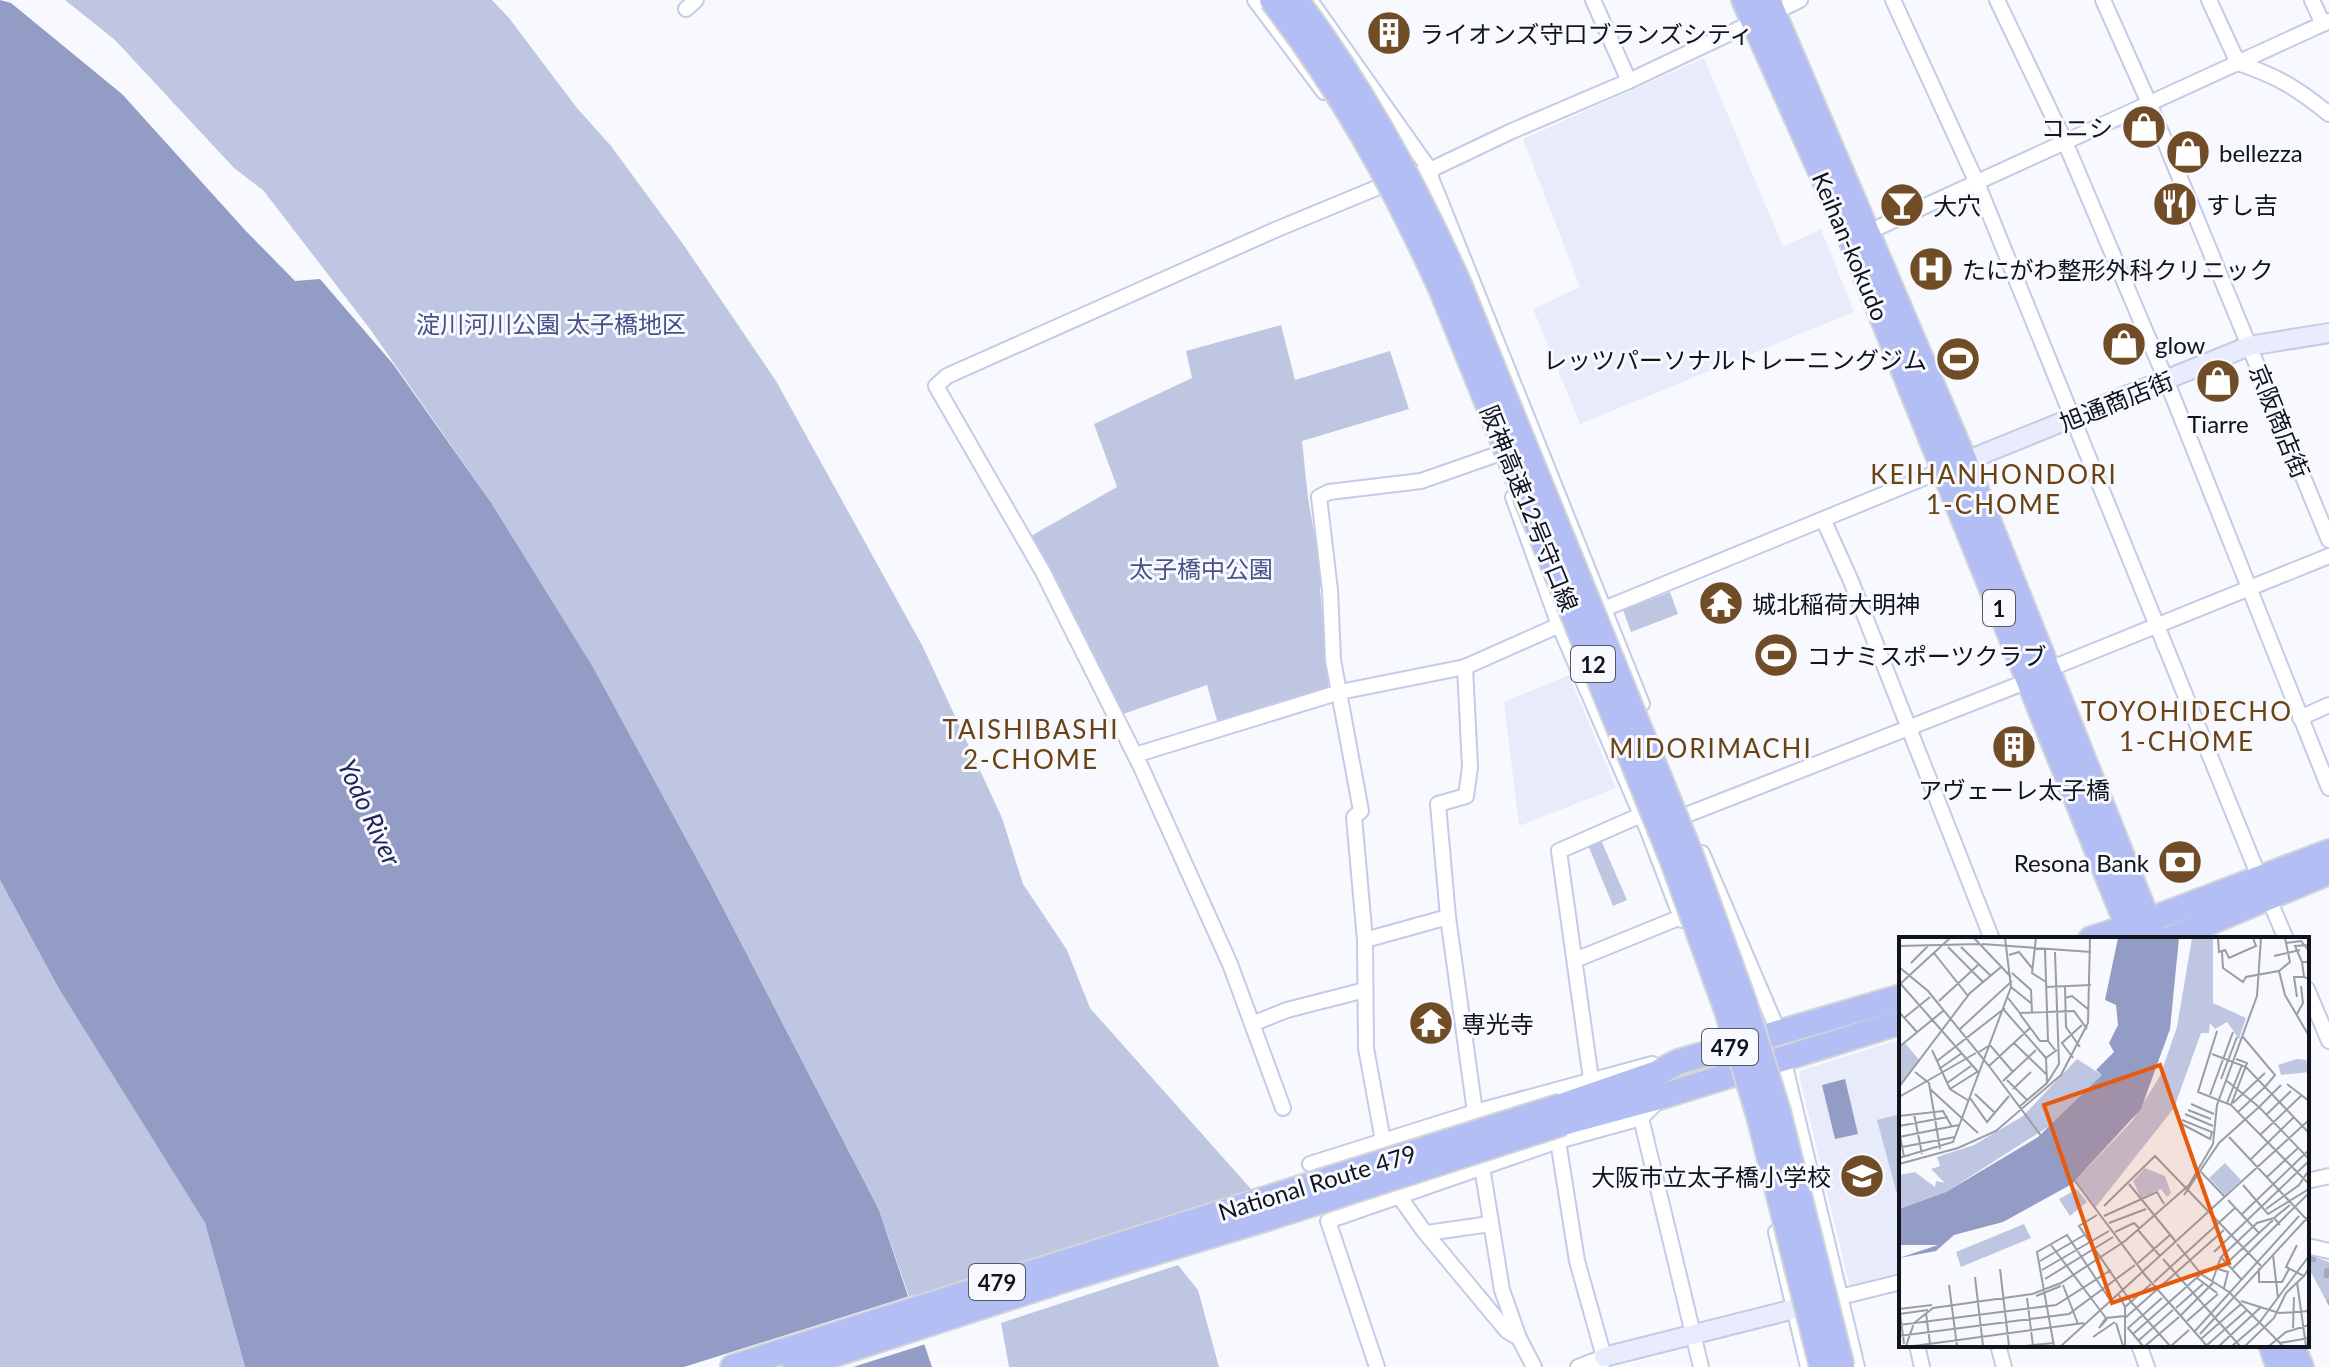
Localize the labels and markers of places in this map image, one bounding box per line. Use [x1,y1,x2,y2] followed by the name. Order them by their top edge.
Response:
[1365,9,1413,57] building icon: ライオンズ守口ブランズシティ
[1420,19,1754,48] place label: ライオンズ守口ブランズシティ
[2120,103,2168,151] shop icon: コニシ
[2041,113,2113,142] place label: コニシ
[2164,128,2212,176] shop icon: bellezza
[2219,138,2303,167] place label: bellezza
[2151,180,2199,228] restaurant icon: すし吉
[1878,181,1926,229] bar icon: 大穴
[2206,190,2278,219] place label: すし吉
[1933,191,1981,220] place label: 大穴
[1907,245,1955,293] hospital icon: たにがわ整形外科クリニック
[1962,255,2274,284] place label: たにがわ整形外科クリニック
[2100,320,2148,368] shop icon: glow
[2155,330,2206,359] place label: glow
[1934,335,1982,383] sports icon: レッツパーソナルトレーニングジム
[1543,345,1927,374] place label: レッツパーソナルトレーニングジム
[2194,357,2242,405] shop icon: Tiarre
[2187,409,2249,438] place label: Tiarre
[1697,579,1745,627] temple icon: 城北稲荷大明神
[1752,589,1920,618] place label: 城北稲荷大明神
[1752,631,1800,679] sports icon: コナミスポーツクラブ
[1807,641,2047,670] place label: コナミスポーツクラブ
[1990,723,2038,771] building icon: アヴェーレ太子橋
[1918,775,2110,804] place label: アヴェーレ太子橋
[2156,838,2204,886] bank icon: Resona Bank
[2014,848,2150,877] place label: Resona Bank
[1407,999,1455,1047] temple icon: 専光寺
[1462,1009,1534,1038] place label: 専光寺
[1838,1152,1886,1200] school or university icon: 大阪市立太子橋小学校
[1591,1162,1831,1191] place label: 大阪市立太子橋小学校

